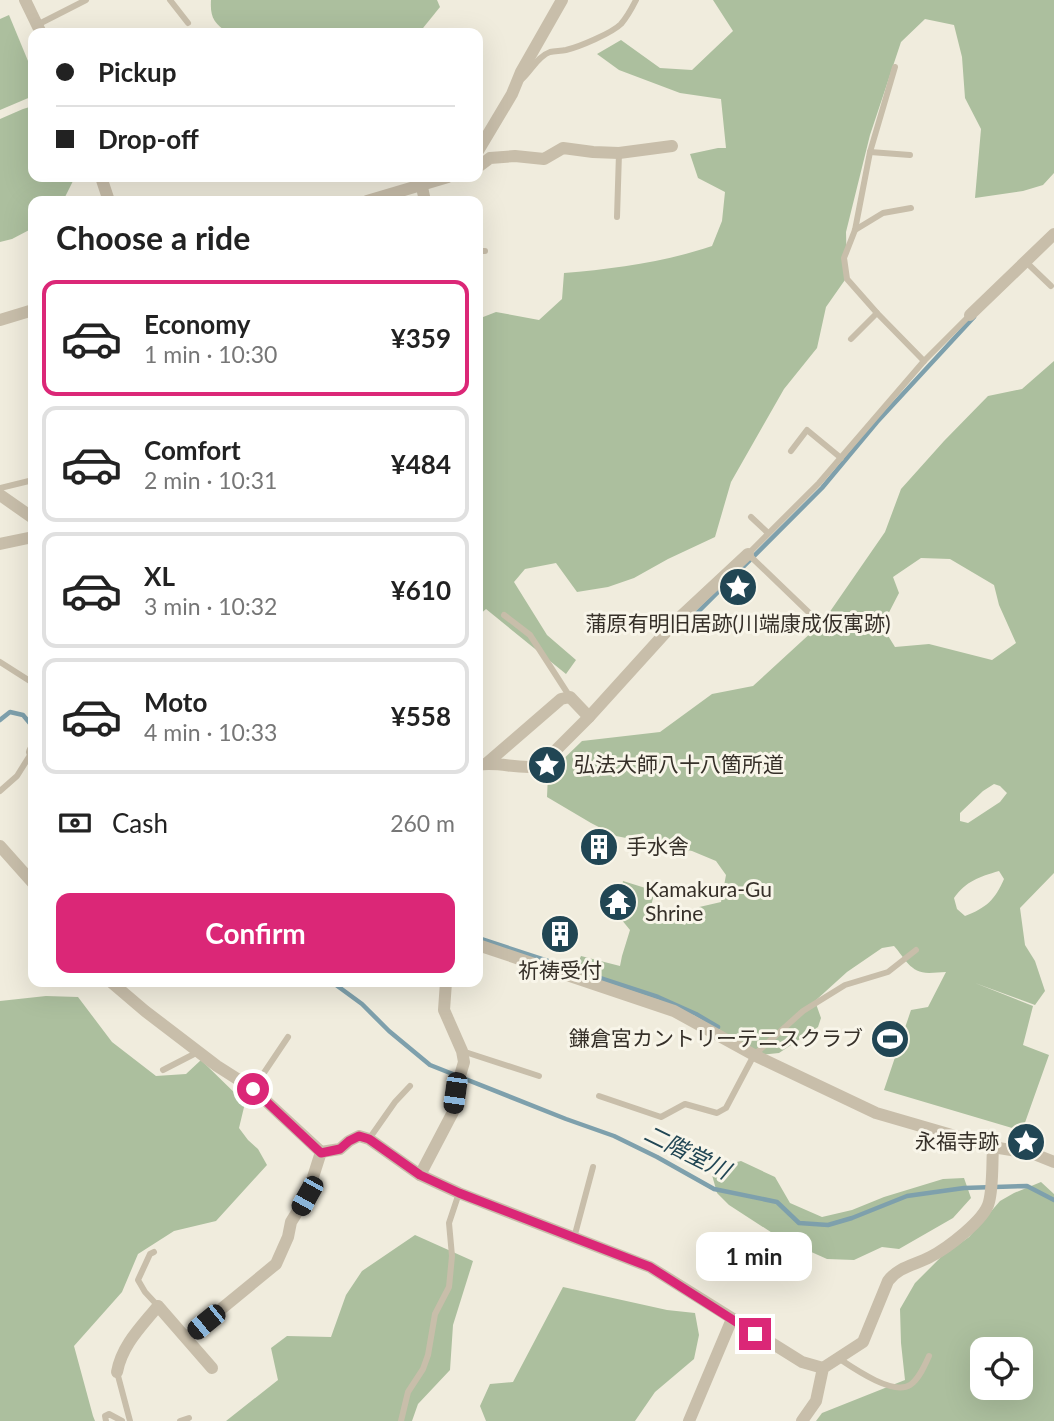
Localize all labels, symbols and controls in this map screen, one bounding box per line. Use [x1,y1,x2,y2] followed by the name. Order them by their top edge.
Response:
[98,56,177,88] text: Pickup
[98,123,199,155] text: Drop-off
[56,218,250,257] text: Choose a ride
[60,307,123,370] icon: car
[144,308,250,340] text: Economy
[391,322,451,354] text: ¥359
[144,340,277,368] text: 1 min · 10:30
[60,433,123,496] icon: car
[144,434,241,466] text: Comfort
[391,448,451,480] text: ¥484
[144,466,277,494] text: 2 min · 10:31
[60,559,123,622] icon: car
[144,560,175,592] text: XL
[717,566,759,608] place icon: 蒲原有明旧居跡(川端康成仮寓跡)
[391,574,451,606] text: ¥610
[144,592,277,620] text: 3 min · 10:32
[585,610,891,635] place label: 蒲原有明旧居跡(川端康成仮寓跡)
[60,685,123,748] icon: car
[144,686,207,718] text: Moto
[391,700,451,732] text: ¥558
[144,718,277,746] text: 4 min · 10:33
[526,744,568,786] place icon: 弘法大師八十八箇所道
[574,751,784,776] place label: 弘法大師八十八箇所道
[56,804,94,842] icon: cash
[112,807,168,839] text: Cash
[390,809,455,837] text: 260 m
[578,826,620,868] building icon: 手水舎
[626,833,689,858] place label: 手水舎
[645,876,772,925] place label: Kamakura-Gu Shrine
[597,881,639,923] temple icon: Kamakura-Gu Shrine
[56,893,455,973] button: Confirm
[539,913,581,955] building icon: 祈祷受付
[518,957,602,982] place label: 祈祷受付
[869,1018,911,1060] sports icon: 鎌倉宮カントリーテニスクラブ
[569,1025,863,1050] place label: 鎌倉宮カントリーテニスクラブ
[442,1071,469,1115] car
[237,1073,269,1105] route start
[640,1118,738,1185] water label: 二階堂川
[1005,1121,1047,1163] place icon: 永福寺跡
[915,1128,999,1153] place label: 永福寺跡
[288,1173,327,1219] car
[697,1232,813,1282] callout: 1 min
[725,1242,783,1270] text: 1 min
[184,1301,229,1343] car
[739,1318,771,1350] route end
[970,1337,1033,1400] map controls
[970,1337,1033,1400] button: locate

